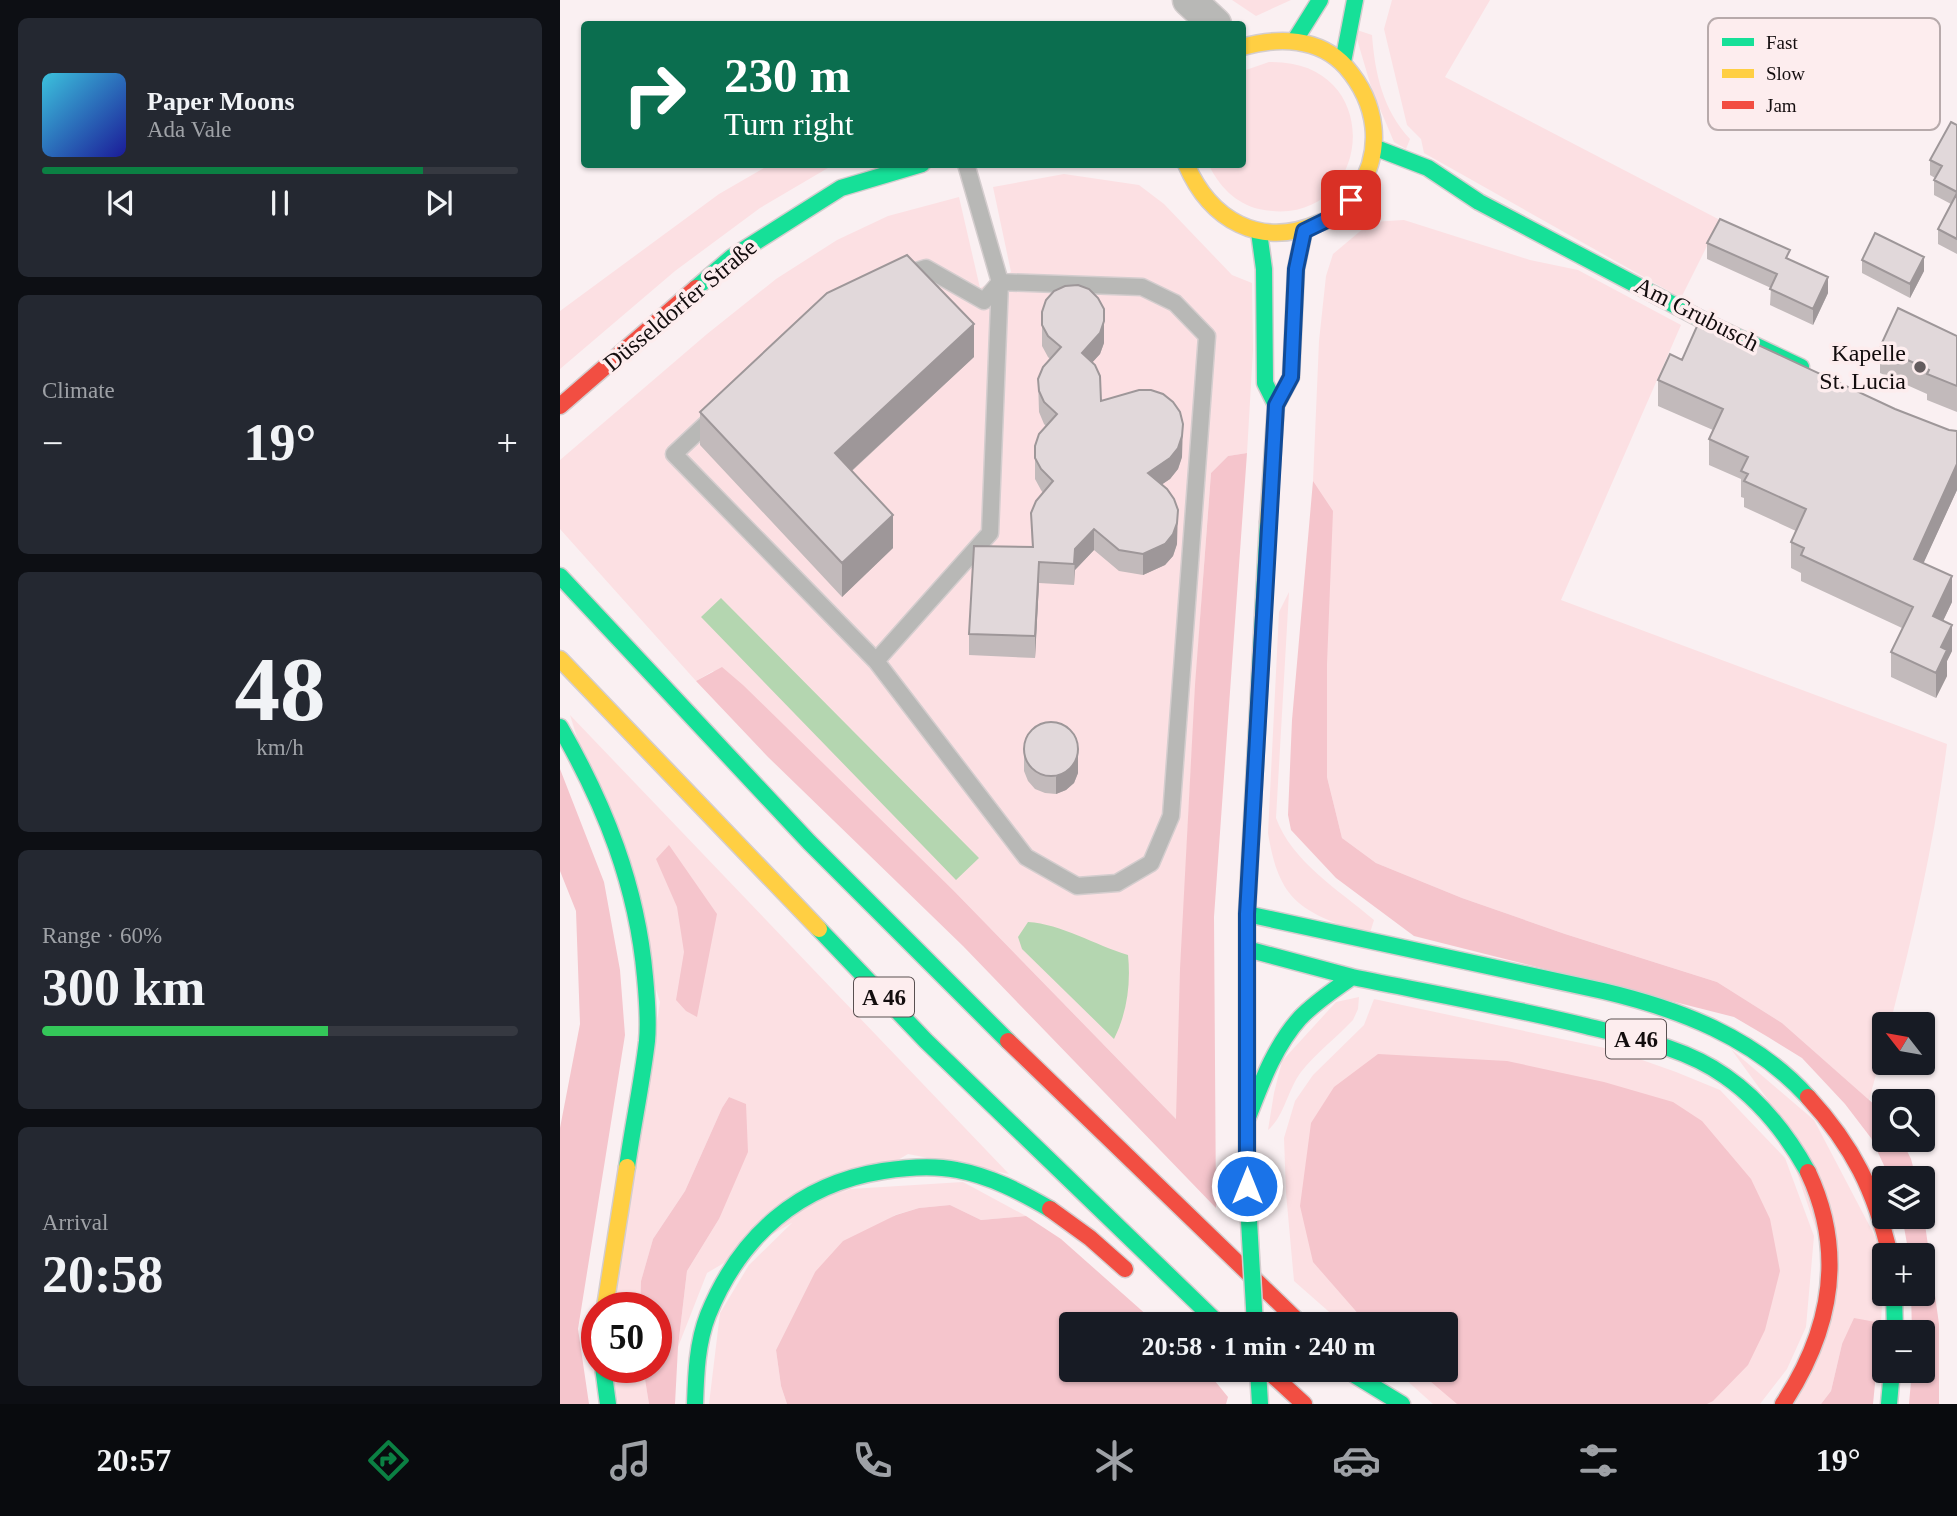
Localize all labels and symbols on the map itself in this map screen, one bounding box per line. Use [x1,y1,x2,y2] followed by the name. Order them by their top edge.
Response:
[1708,18,1940,130] legend
[1766,32,1798,53] text: Fast
[1766,63,1805,84] text: Slow
[1766,95,1797,116] text: Jam
[1321,170,1381,230] pin
[598,234,762,376] street label: Düsseldorfer Straße
[1631,272,1763,356] street label: Am Grubusch
[1819,340,1906,394] place label: Kapelle St. Lucia
[1912,359,1928,375] marker: Kapelle St. Lucia
[854,978,914,1016] road number: A 46
[1872,1012,1936,1074] north arrow
[1606,1020,1666,1058] road number: A 46
[1210,1149,1284,1223] position arrow
[581,1292,672,1383] speed limit sign: 50

